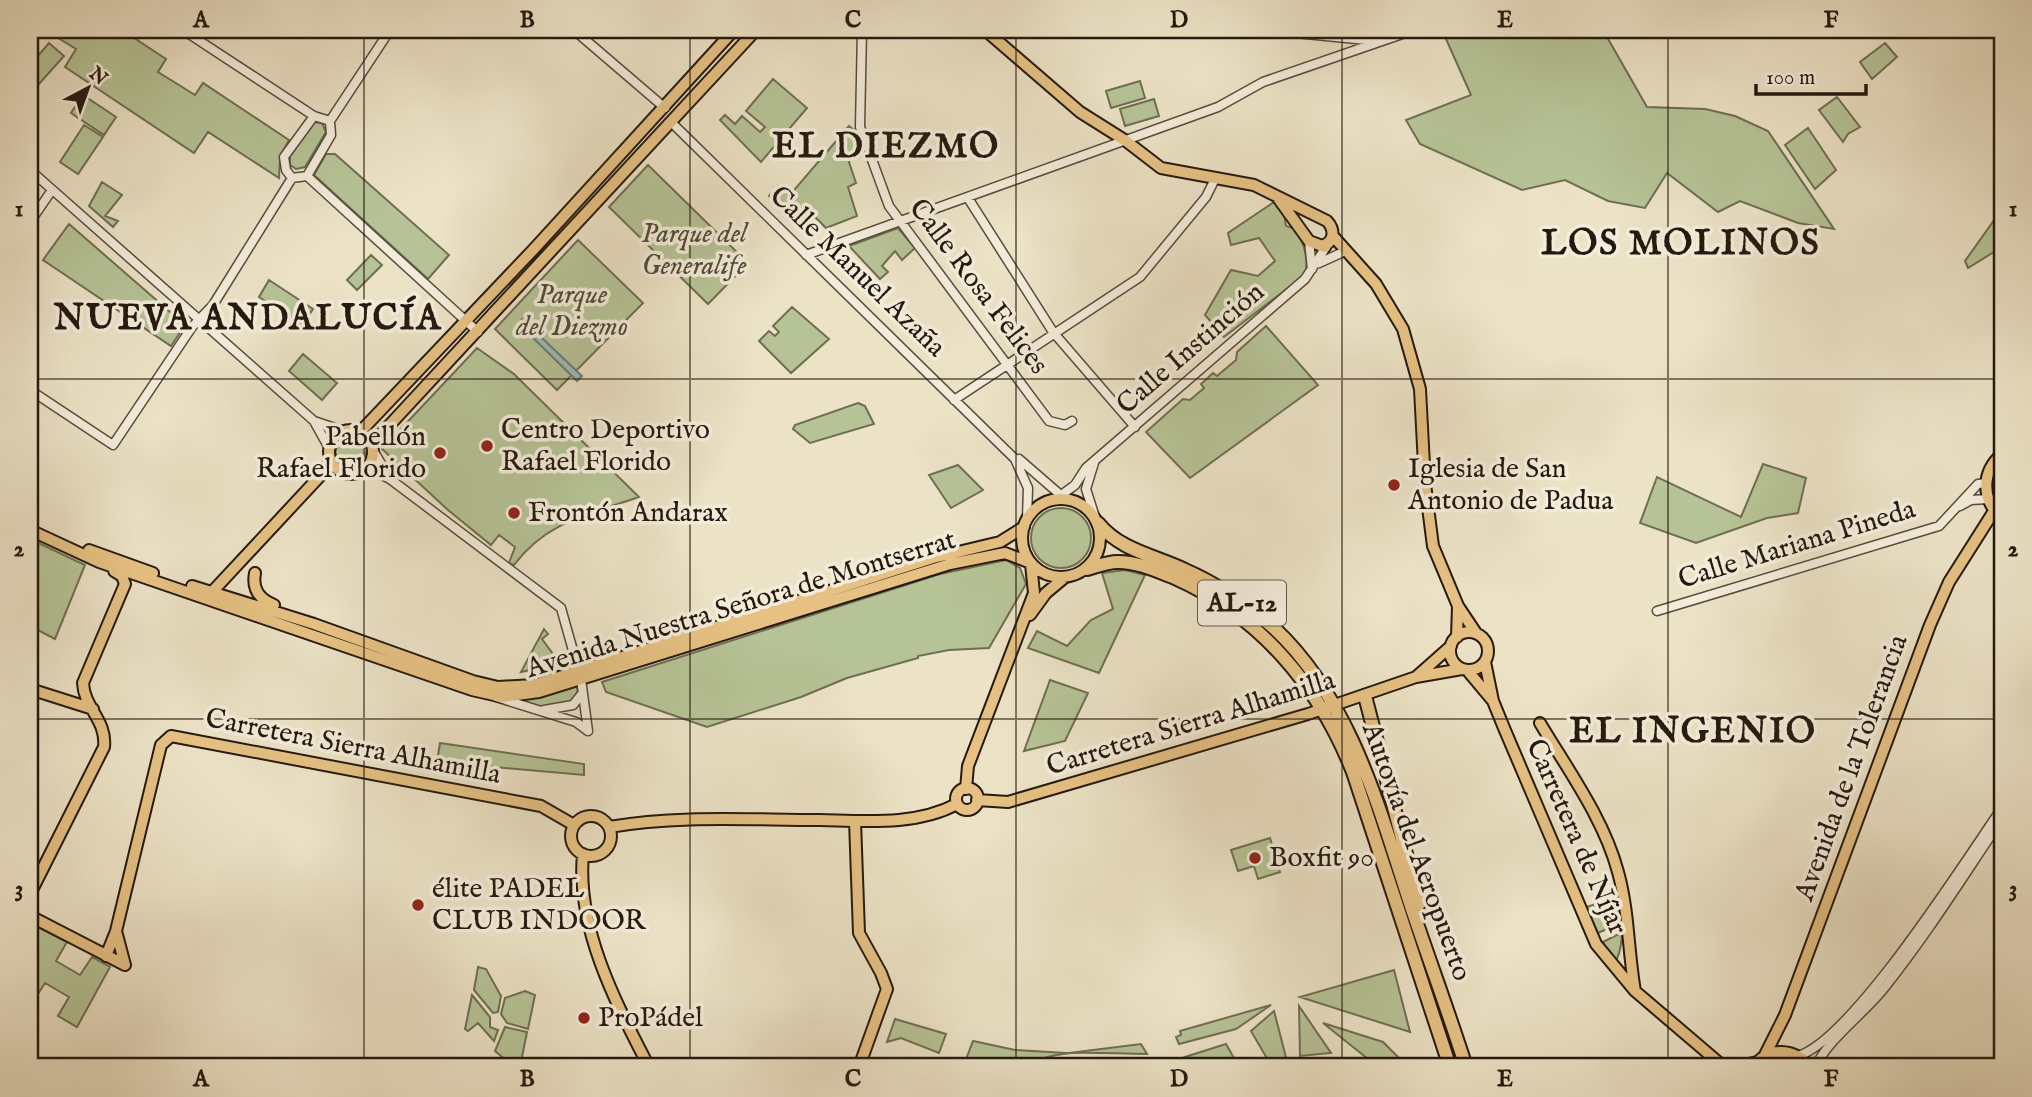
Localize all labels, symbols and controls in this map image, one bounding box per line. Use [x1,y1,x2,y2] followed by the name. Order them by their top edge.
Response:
[192,6,210,35] text: A
[519,6,535,35] text: B
[845,6,862,35] text: C
[1170,6,1188,35] text: D
[1497,6,1513,35] text: E
[1824,6,1839,35] text: F
[52,52,122,122] north arrow
[1756,52,1866,96] scale bar
[83,62,112,91] text: N
[1766,65,1815,92] text: 100 m
[772,125,1000,170] district label: EL DIEZMO
[762,179,953,366] street label: Calle Manuel Azaña
[901,192,1055,382] street label: Calle Rosa Felices
[15,195,23,224] text: 1
[2009,195,2017,224] text: 1
[641,217,749,284] park label: Parque del Generalife
[1541,222,1821,267] district label: LOS MOLINOS
[1110,275,1272,423] street label: Calle Instinción
[515,278,628,345] park label: Parque del Diezmo
[53,295,442,342] district label: NUEVA ANDALUCÍA
[501,413,710,480] place label: Centro Deportivo Rafael Florido
[256,420,426,487] place label: Pabellón Rafael Florido
[479,438,495,454] marker: Centro Deportivo Rafael Florido
[432,445,448,461] marker: Pabellón Rafael Florido
[1407,452,1614,519] place label: Iglesia de San Antonio de Padua
[1386,477,1402,493] marker: Iglesia de San Antonio de Padua
[1674,492,1921,598] street label: Calle Mariana Pineda
[528,496,728,531] place label: Frontón Andarax
[506,505,522,521] marker: Frontón Andarax
[521,523,961,687] street label: Avenida Nuestra Señora de Montserrat
[14,535,25,564] text: 2
[2008,535,2019,564] text: 2
[1198,580,1286,625] road number: AL-12
[1787,629,1917,907] street label: Avenida de la Tolerancia
[1042,663,1340,785] street label: Carretera Sierra Alhamilla
[202,701,504,793] street label: Carretera Sierra Alhamilla
[1569,710,1817,755] district label: EL INGENIO
[1353,717,1479,986] street label: Autovía del Aeropuerto
[1517,734,1635,940] street label: Carretera de Níjar
[1269,841,1374,876] place label: Boxfit 90
[1247,850,1263,866] marker: Boxfit 90
[432,872,646,939] place label: élite PADEL CLUB INDOOR
[15,875,23,904] text: 3
[2009,875,2017,904] text: 3
[410,897,426,913] marker: élite PADEL CLUB INDOOR
[598,1001,703,1036] place label: ProPádel
[576,1010,592,1026] marker: ProPádel
[192,1065,210,1094] text: A
[519,1065,535,1094] text: B
[845,1065,862,1094] text: C
[1170,1065,1188,1094] text: D
[1497,1065,1513,1094] text: E
[1824,1065,1839,1094] text: F

